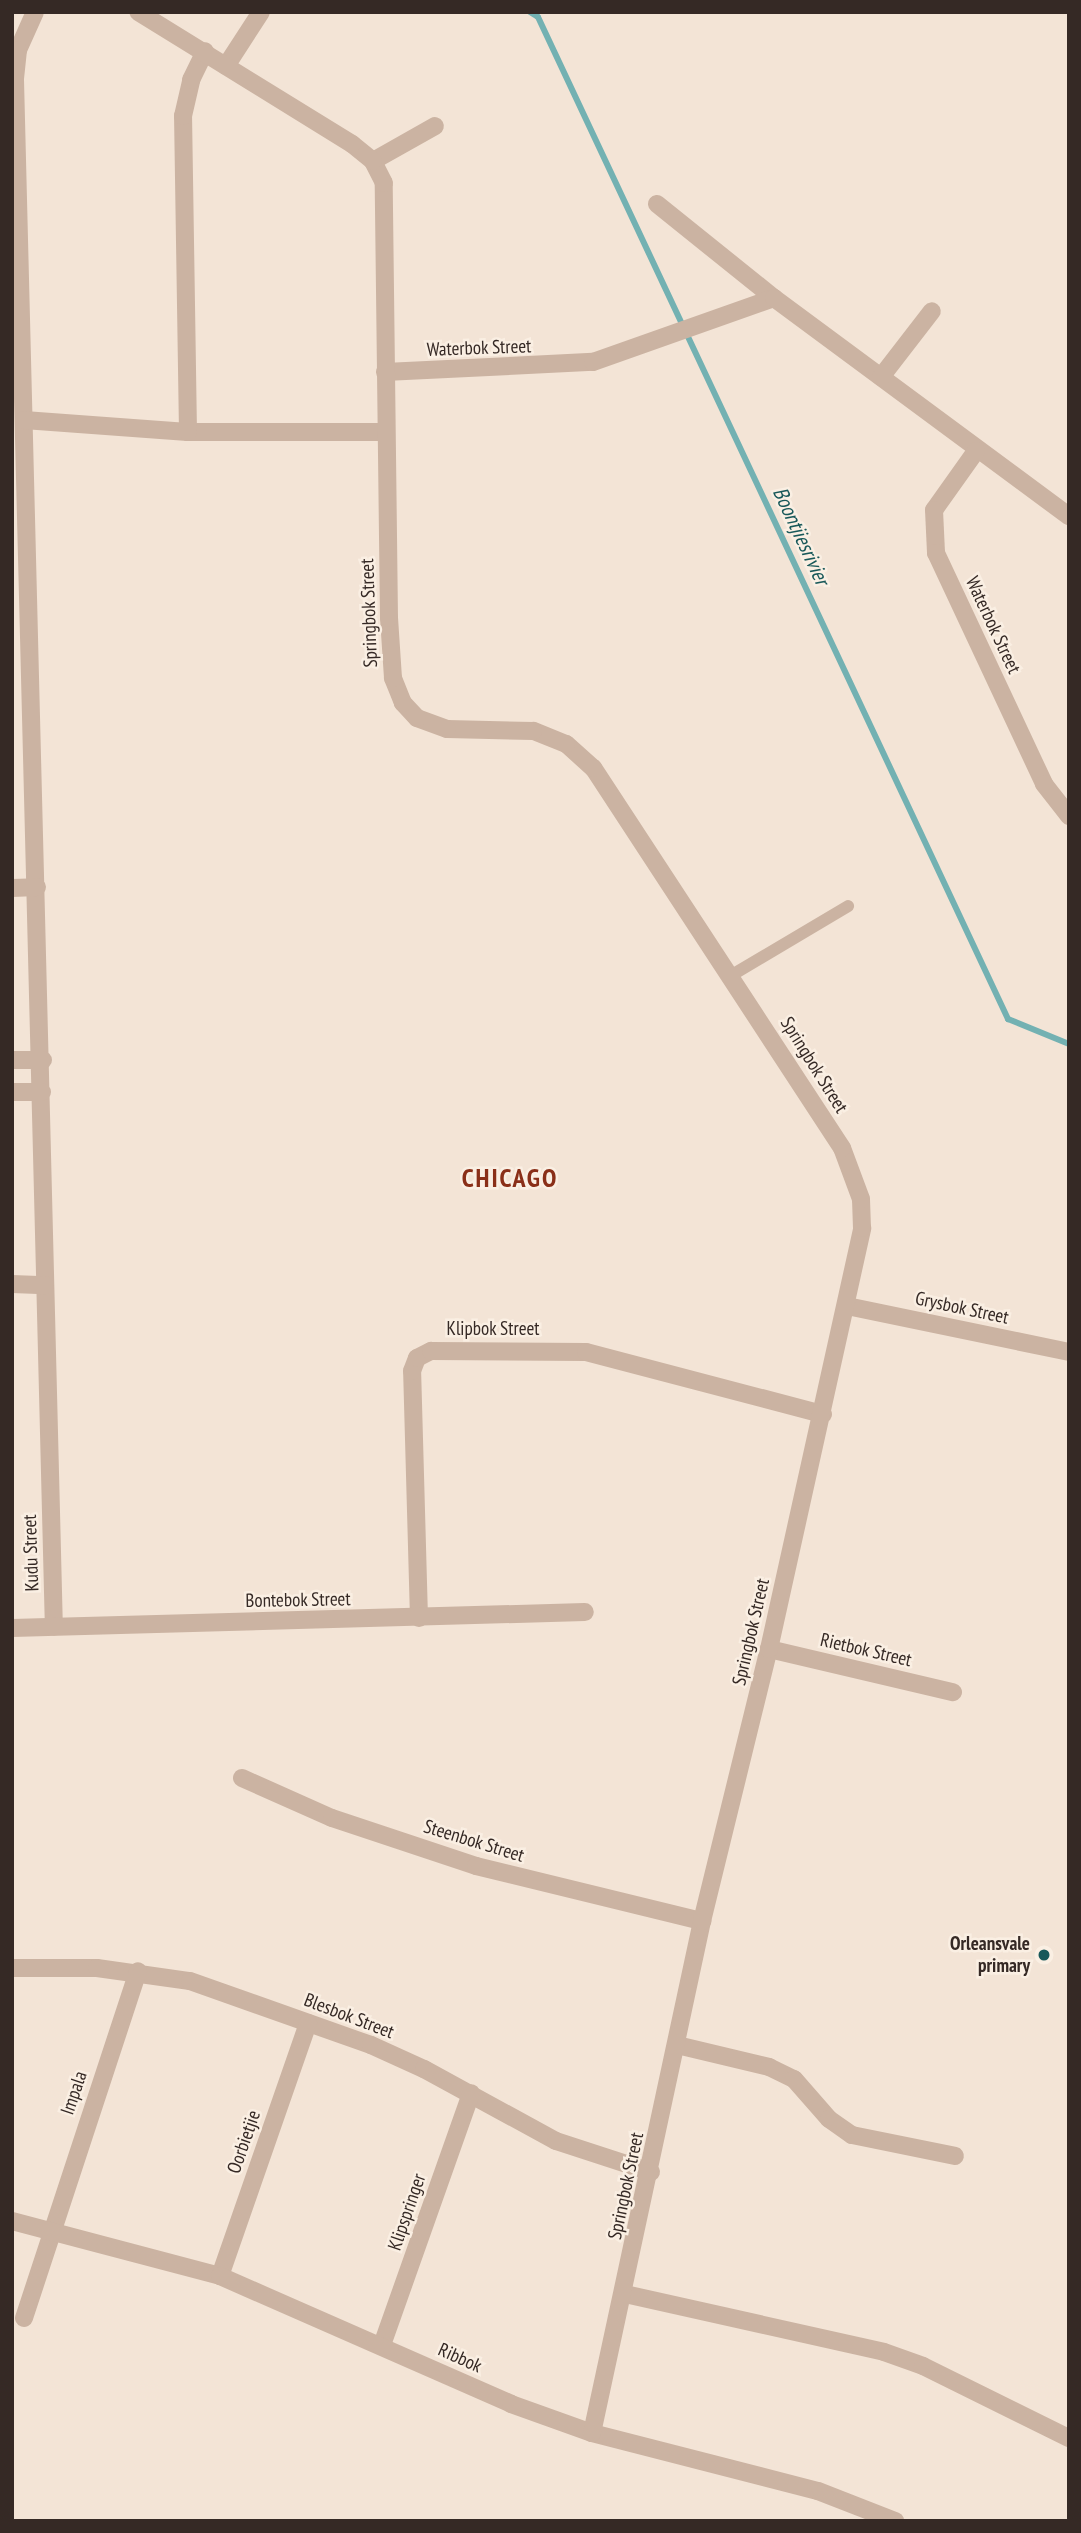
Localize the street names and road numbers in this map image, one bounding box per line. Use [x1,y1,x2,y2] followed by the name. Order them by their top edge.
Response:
[426,335,532,361] street label: Waterbok Street
[356,558,382,668] street label: Springbok Street
[960,573,1026,677] street label: Waterbok Street
[775,1013,853,1117] street label: Springbok Street
[913,1287,1011,1329] street label: Grysbok Street
[446,1318,540,1340] street label: Klipbok Street
[18,1514,44,1592] street label: Kudu Street
[728,1576,774,1688] street label: Springbok Street
[245,1588,351,1612] street label: Bontebok Street
[818,1628,914,1672] street label: Rietbok Street
[421,1815,527,1867] street label: Steenbok Street
[301,1988,397,2044] street label: Blesbok Street
[56,2068,92,2118] street label: Impala
[223,2107,265,2177] street label: Oorbietjie
[603,2130,649,2242] street label: Springbok Street
[383,2171,431,2253] street label: Klipspringer
[435,2338,485,2378] street label: Ribbok

